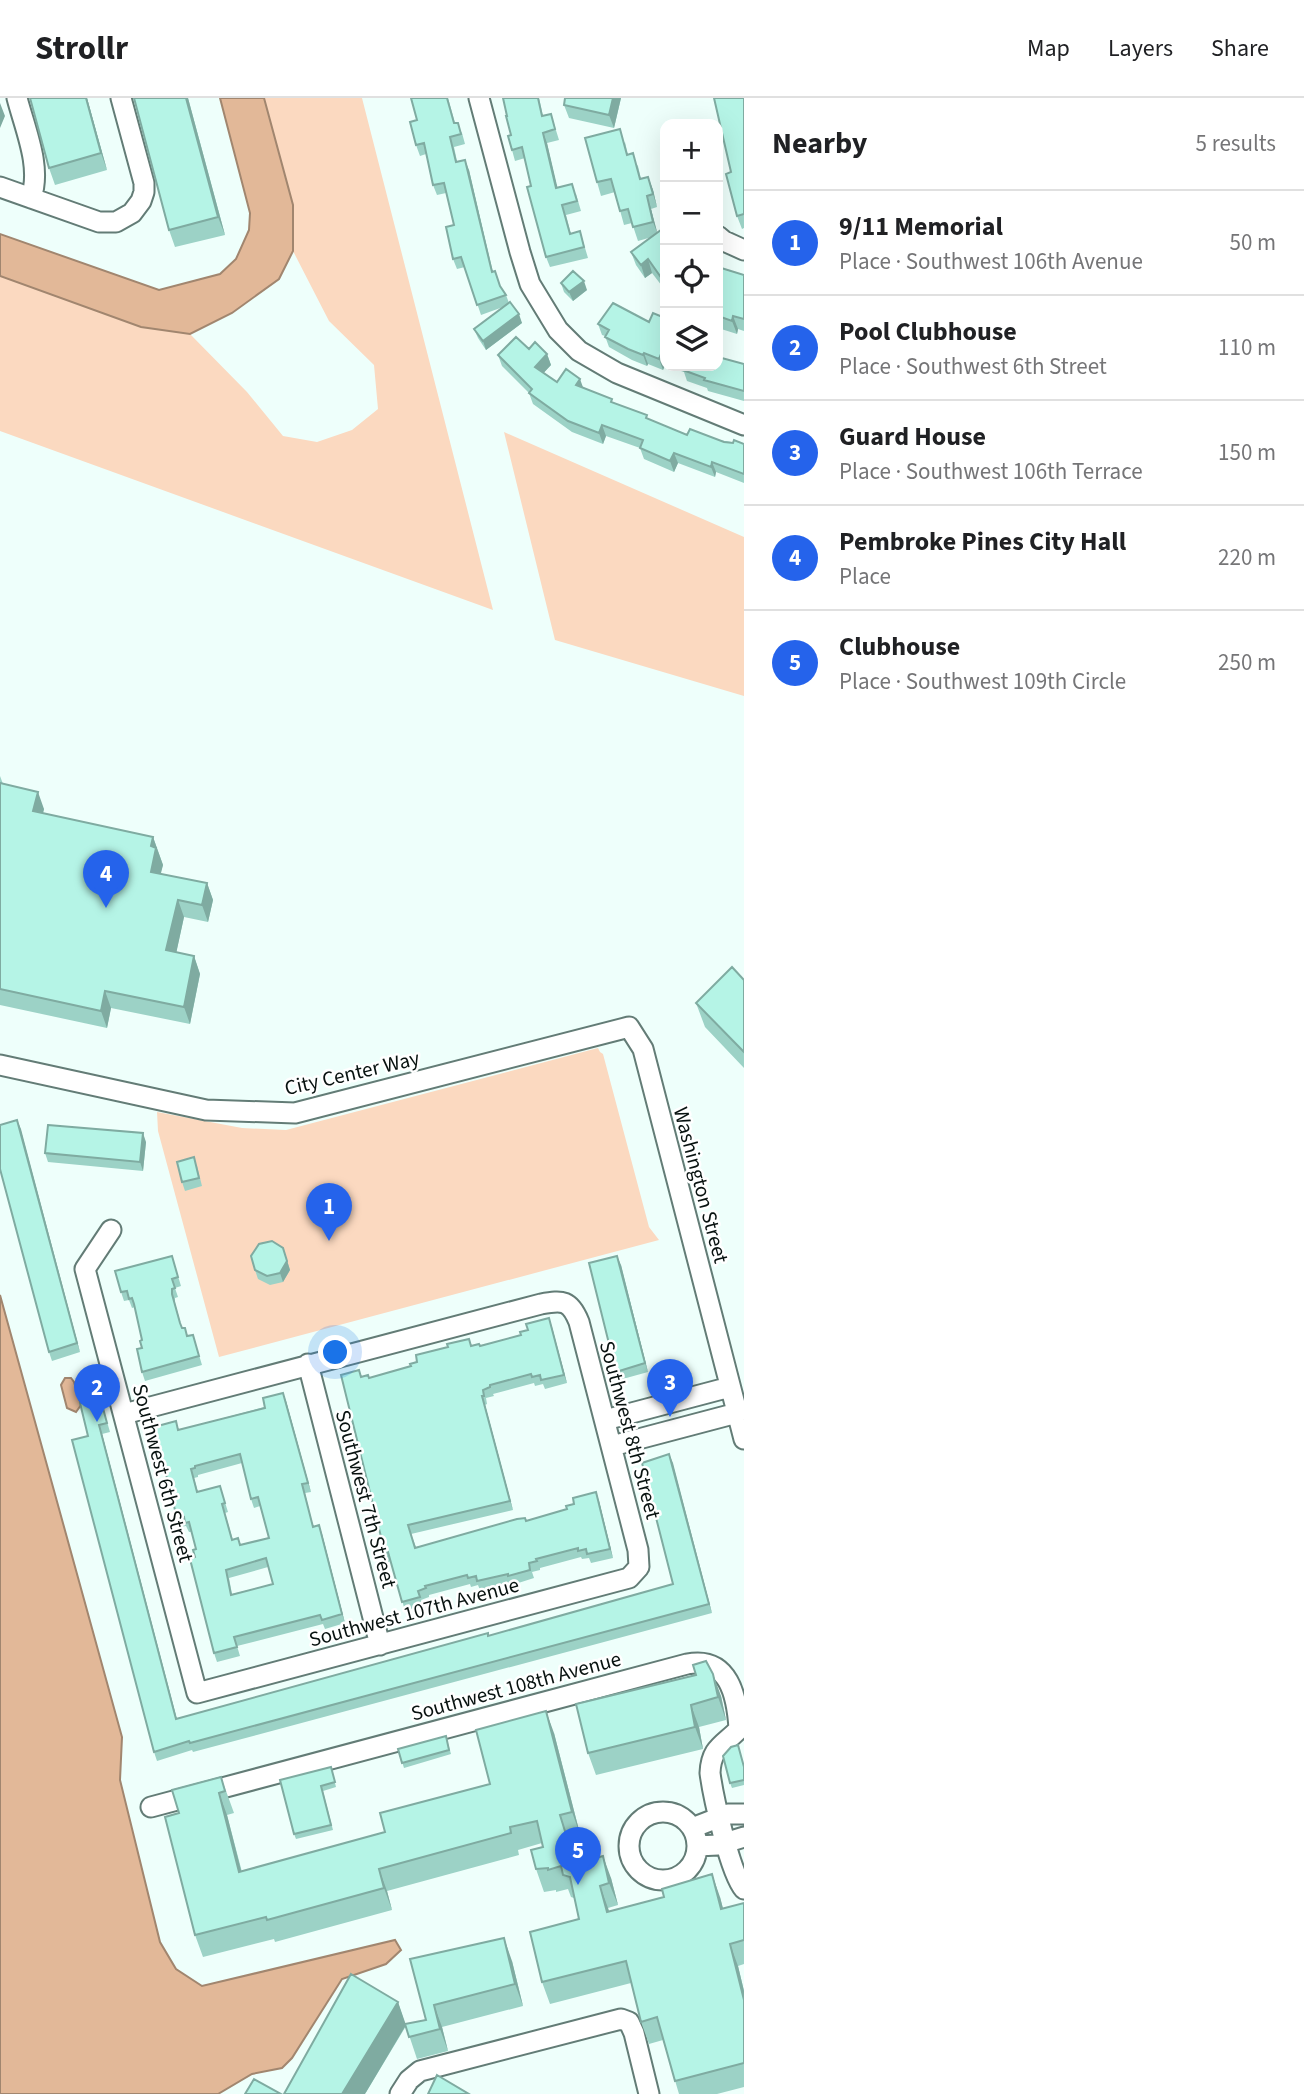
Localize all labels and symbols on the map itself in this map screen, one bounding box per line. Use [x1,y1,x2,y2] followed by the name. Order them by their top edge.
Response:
[83,850,129,908] pin: 4
[282,1043,423,1103] street label: City Center Way
[666,1104,736,1266] street label: Washington Street
[306,1183,352,1241] pin: 1
[318,1335,352,1369] your location
[592,1338,668,1522] street label: Southwest 8th Street
[647,1359,693,1417] pin: 3
[74,1364,120,1422] pin: 2
[125,1381,201,1565] street label: Southwest 6th Street
[328,1407,404,1591] street label: Southwest 7th Street
[306,1570,522,1654] street label: Southwest 107th Avenue
[408,1644,624,1728] street label: Southwest 108th Avenue
[555,1827,601,1885] pin: 5

